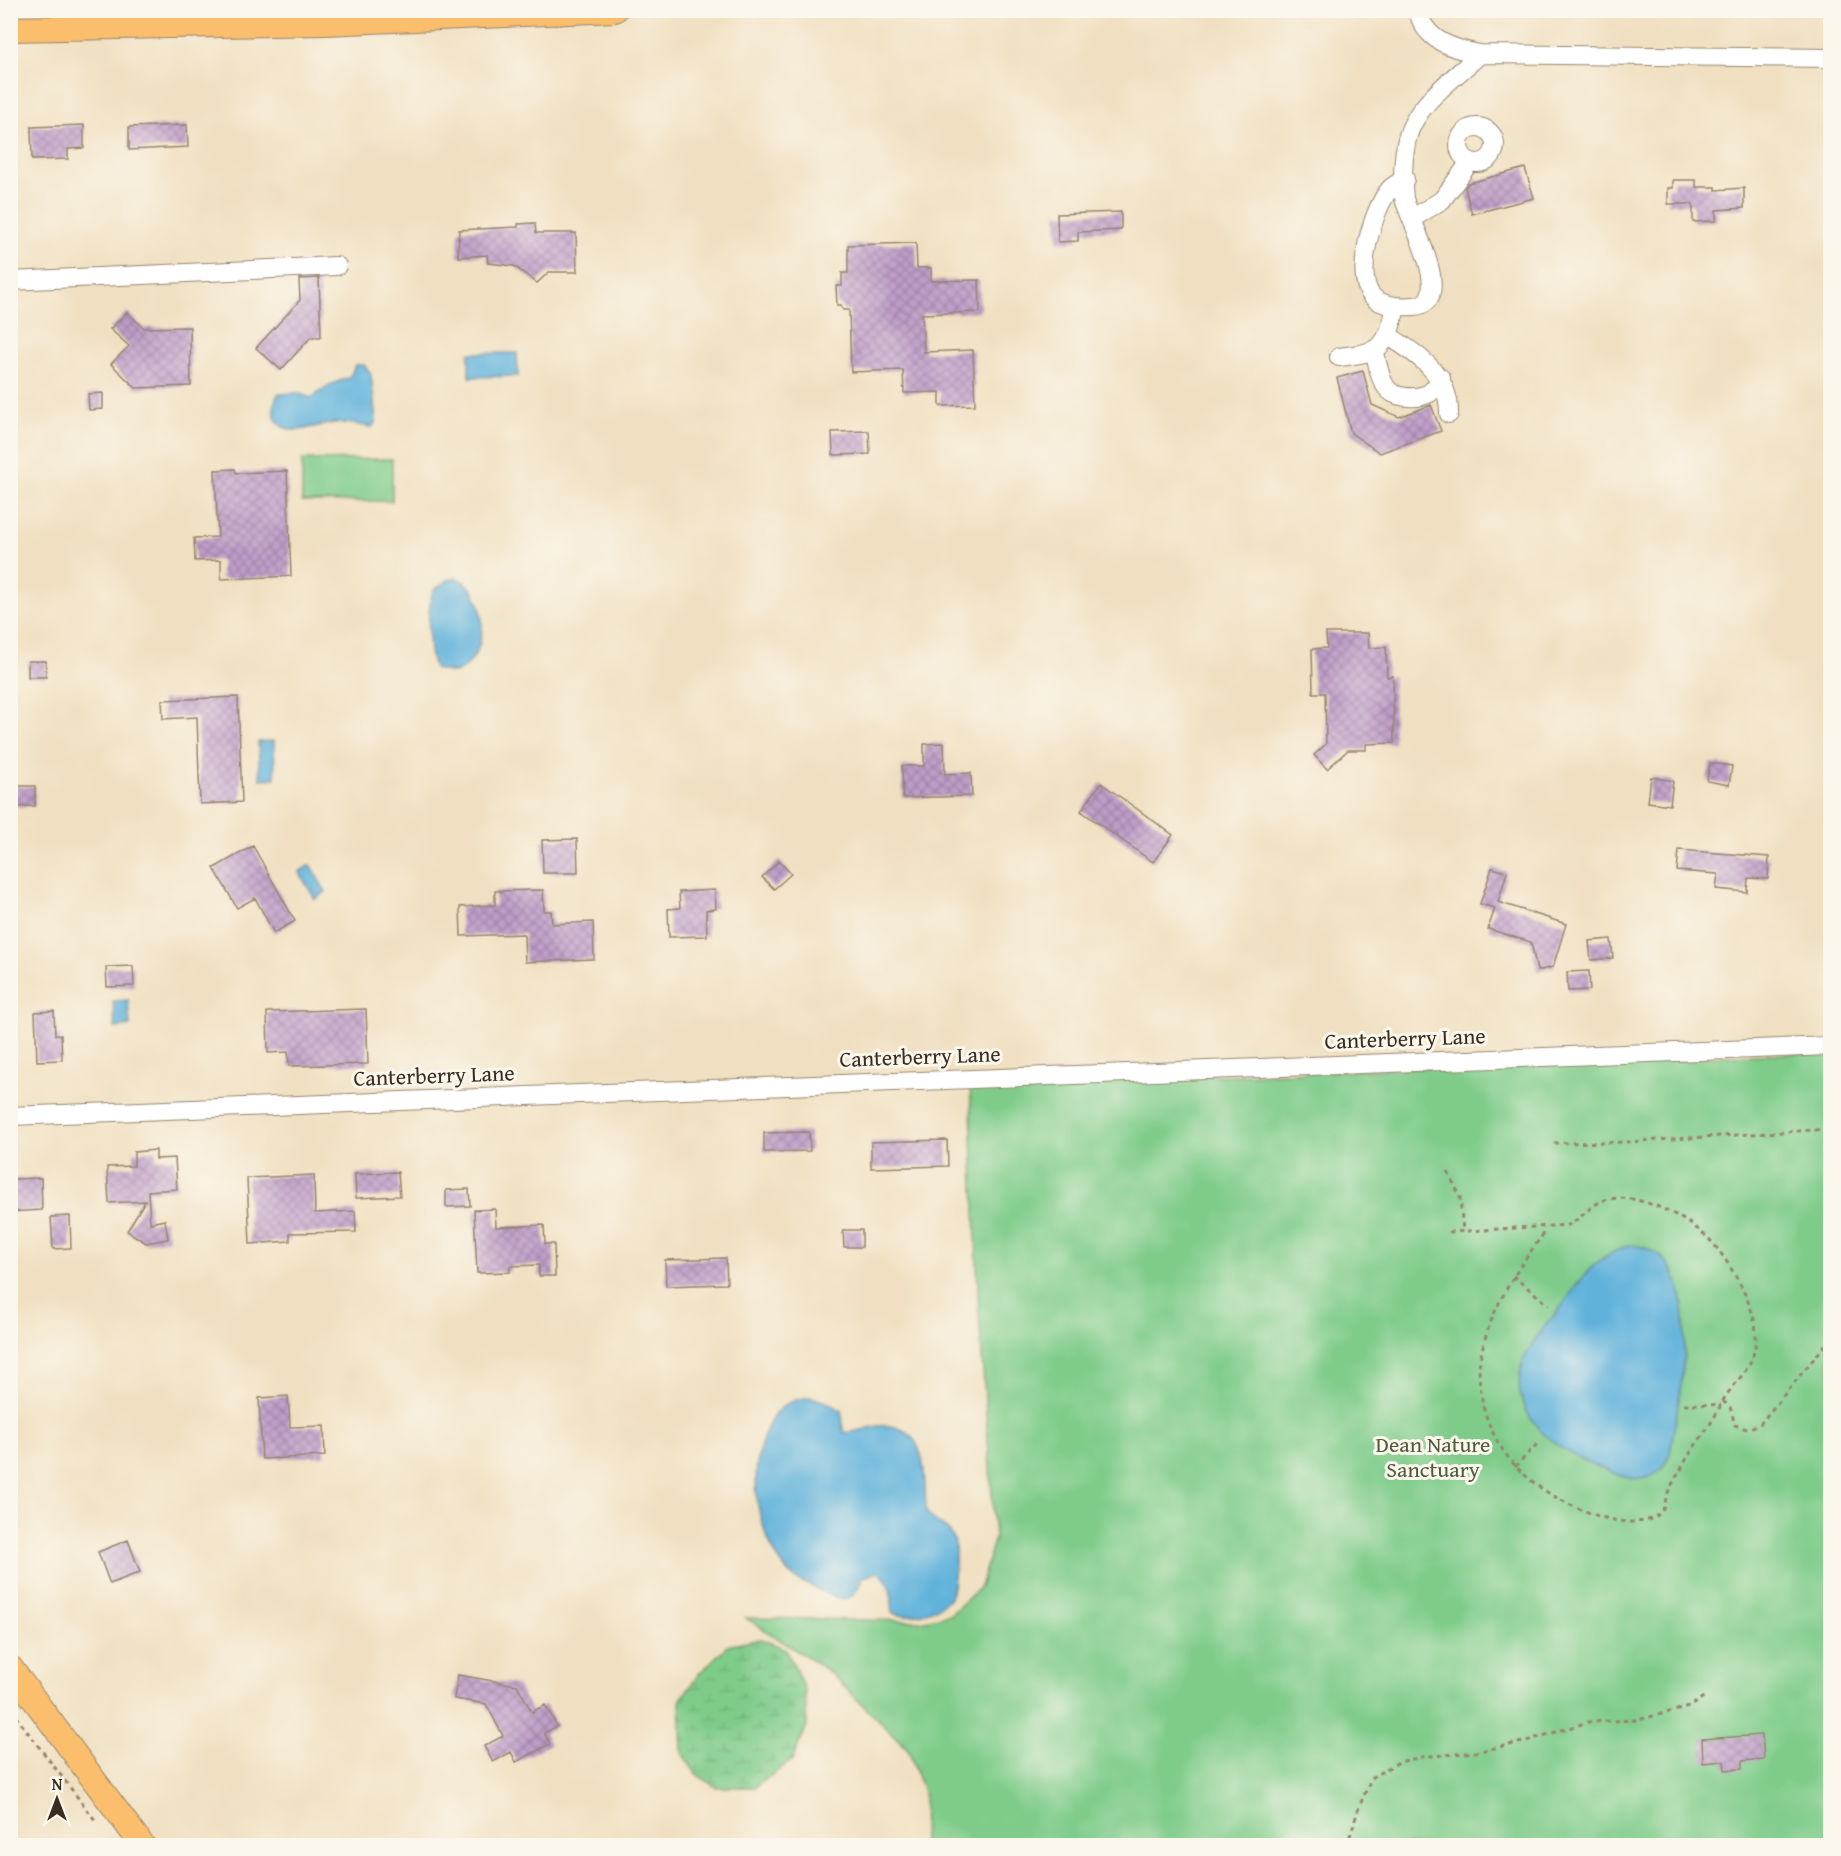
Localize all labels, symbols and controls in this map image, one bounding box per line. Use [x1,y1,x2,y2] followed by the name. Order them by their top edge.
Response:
[1324,1019,1486,1057] street label: Canterberry Lane
[839,1037,1001,1075] street label: Canterberry Lane
[353,1056,515,1094] street label: Canterberry Lane
[1376,1428,1490,1485] park label: Dean Nature Sanctuary
[27,1769,87,1829] north arrow
[52,1772,63,1796] text: N

